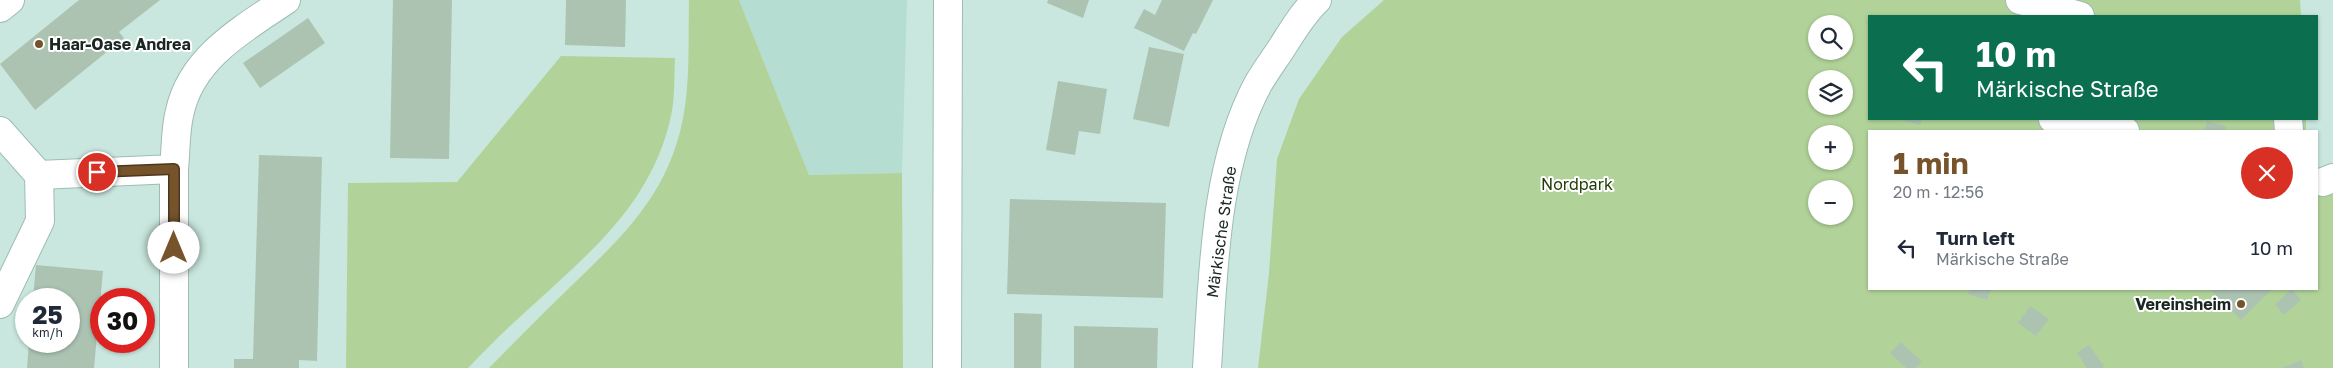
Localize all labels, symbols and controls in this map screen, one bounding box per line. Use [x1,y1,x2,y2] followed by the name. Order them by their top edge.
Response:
[1808,15,1853,225] map controls
[1808,15,1853,60] button: search
[1976,33,2056,75] text: 10 m
[49,34,191,54] place label: Haar-Oase Andrea
[1893,35,1958,100] icon: left
[33,38,45,50] marker: Haar-Oase Andrea
[1808,70,1853,115] button: layers
[1976,75,2158,102] text: Märkische Straße
[1808,125,1853,170] button: +
[1893,145,1969,181] text: 1 min
[2241,147,2293,199] button: close
[76,151,118,193] pin
[83,158,111,186] icon: arrive
[1202,165,1240,299] street label: Märkische Straße
[1541,174,1613,194] park label: Nordpark
[1808,180,1853,225] button: −
[1893,182,1984,202] text: 20 m · 12:56
[147,221,199,273] position arrow
[1936,226,2015,249] text: Turn left
[1893,234,1921,262] icon: left
[2250,236,2293,259] text: 10 m
[1936,249,2069,269] text: Märkische Straße
[90,288,155,353] speed limit sign: 30
[2135,294,2231,314] place label: Vereinsheim
[2235,298,2247,310] marker: Vereinsheim
[32,299,63,330] text: 25
[32,325,63,340] text: km/h

